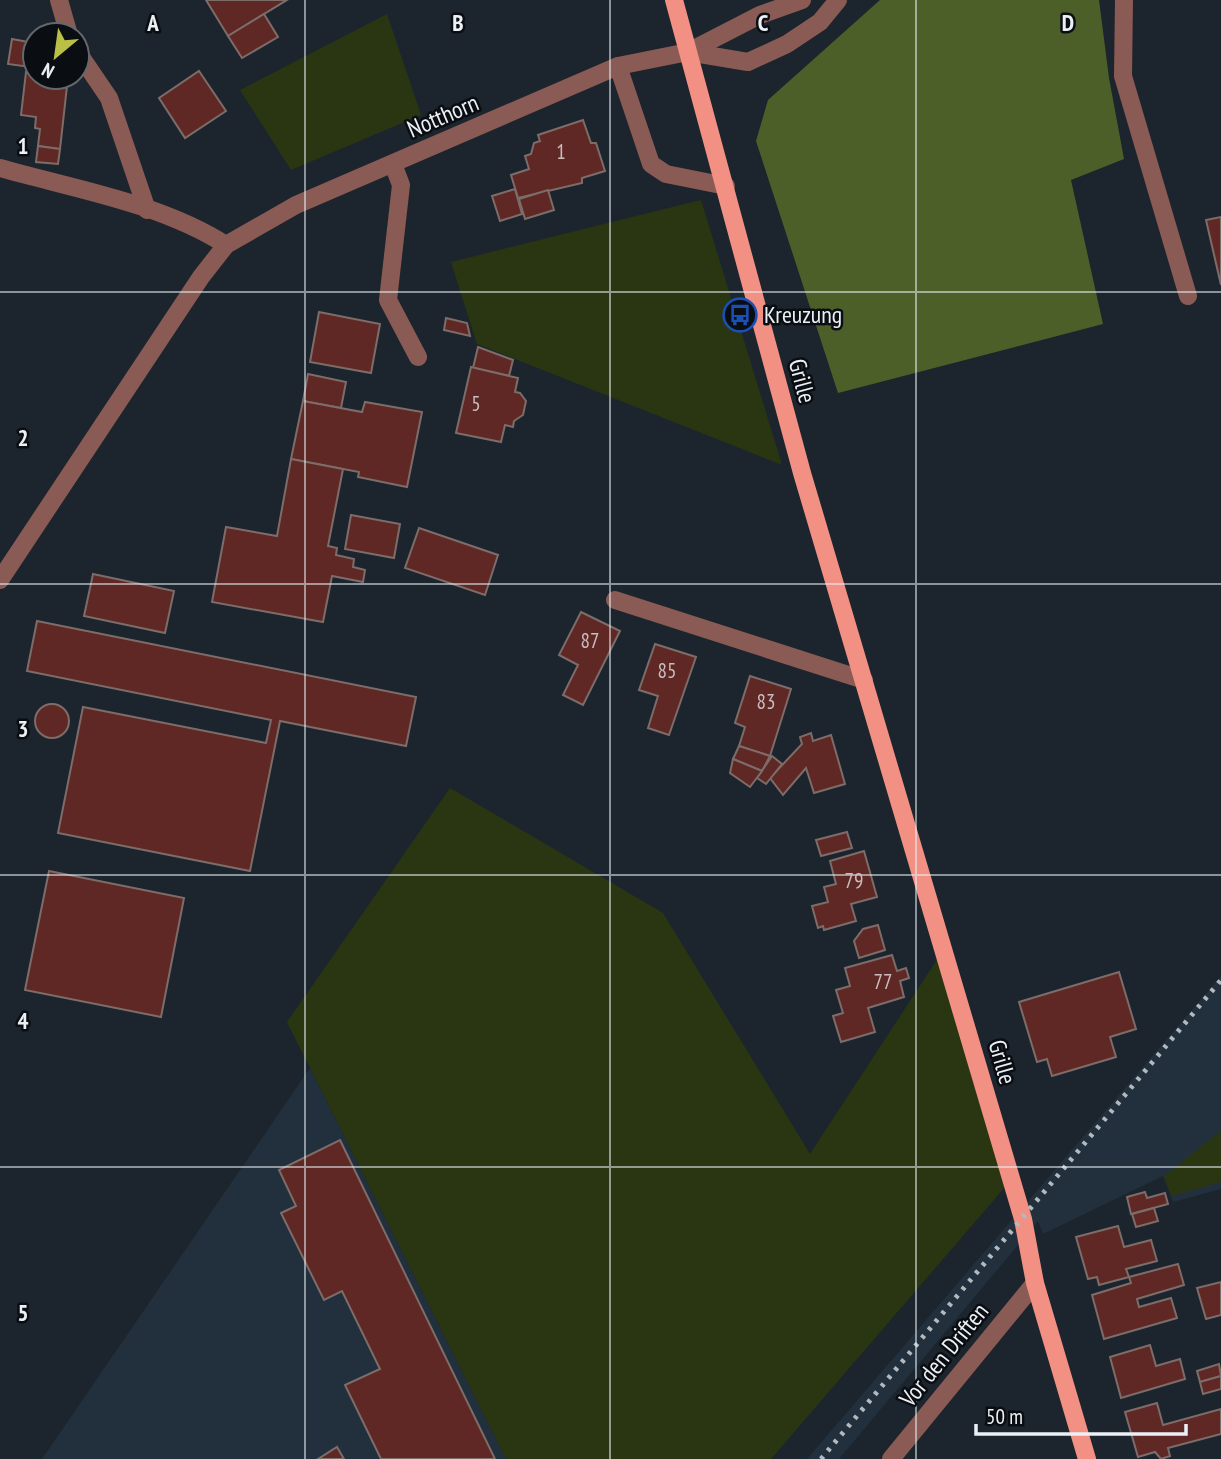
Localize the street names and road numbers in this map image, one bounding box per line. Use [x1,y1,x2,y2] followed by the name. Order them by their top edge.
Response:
[402,87,483,144] street label: Notthorn
[782,355,823,406] street label: Grille
[981,1036,1024,1088] street label: Grille
[892,1296,995,1414] street label: Vor den Driften

